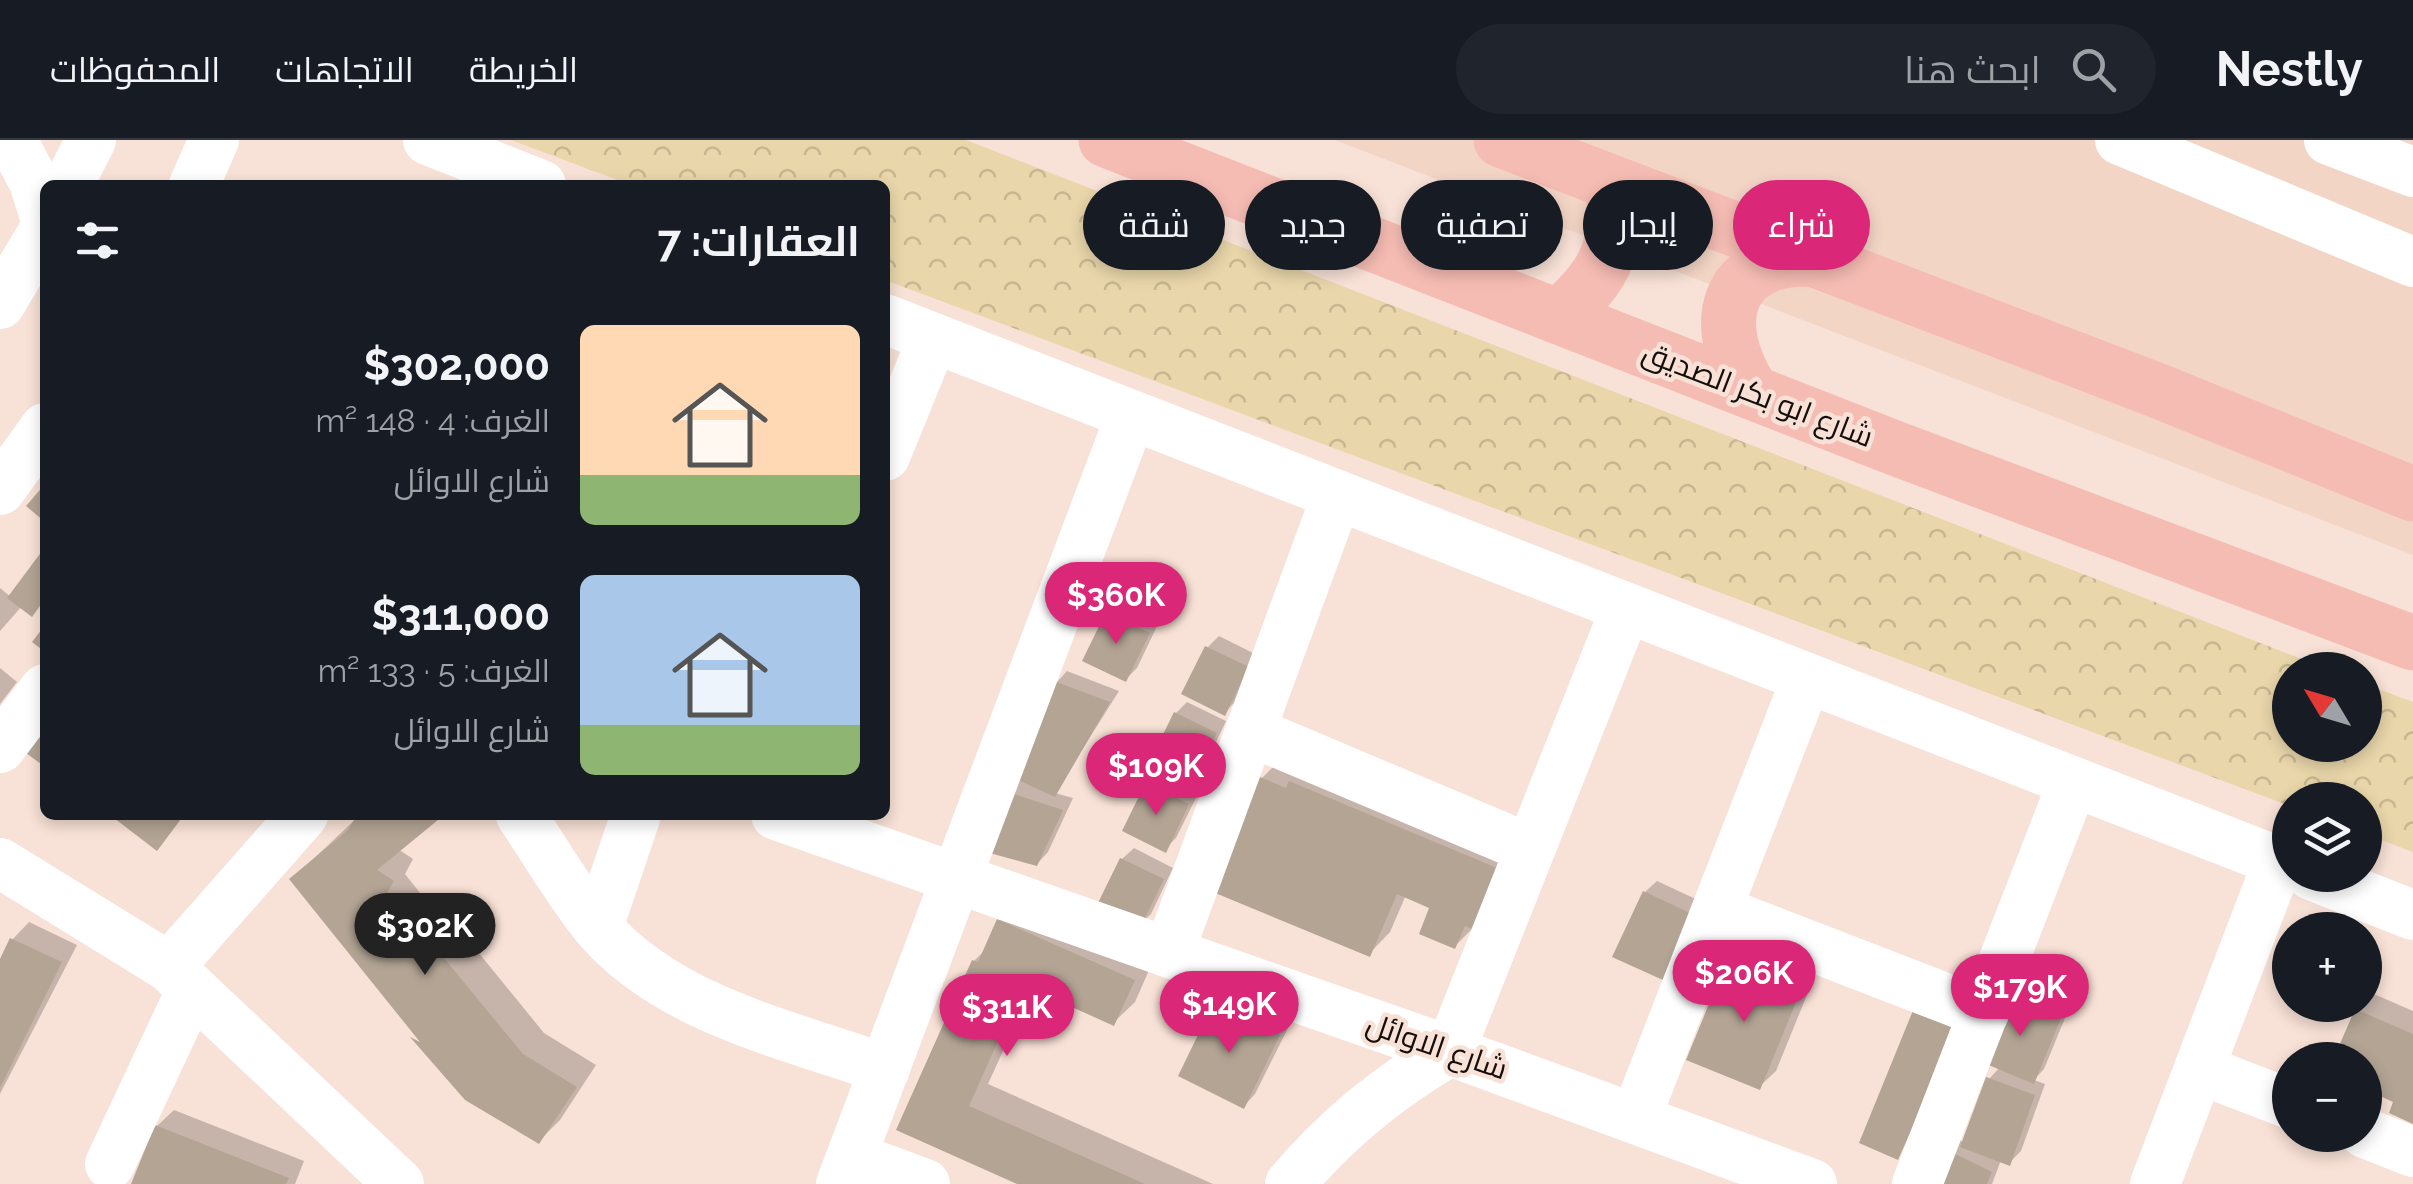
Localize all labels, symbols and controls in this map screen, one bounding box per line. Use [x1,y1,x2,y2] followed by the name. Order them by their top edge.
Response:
[1456,24,2156,114] search box
[2216,41,2363,97] text: Nestly
[2066,42,2121,97] icon: search
[1904,47,2041,92] text: ابحث هنا
[50,49,220,90] text: المحفوظات
[275,49,414,90] text: الاتجاهات
[469,49,578,90] text: الخريطة
[1083,180,1225,270] chip: شقة
[1245,180,1381,270] chip: جديد
[1401,180,1563,270] chip: تصفية
[1583,180,1713,270] chip: إيجار
[1733,180,1870,270] chip: شراء
[70,213,125,268] icon: filters
[657,217,860,266] text: العقارات: 7
[1637,334,1878,457] street label: شارع ابو بكر الصديق
[364,341,550,390] text: $302,000
[660,365,780,485] icon: home
[315,402,550,439] text: الغرف: 4 · 148 m²
[394,462,550,499] text: شارع الاوائل
[1046,562,1186,647] pin: $360K
[1067,576,1165,613] text: $360K
[372,591,550,640] text: $311,000
[660,615,780,735] icon: home
[318,652,550,689] text: الغرف: 5 · 133 m²
[2272,652,2382,762] north arrow
[2272,652,2382,1152] map controls
[394,712,550,749] text: شارع الاوائل
[1086,733,1226,818] pin: $109K
[1108,747,1204,784] text: $109K
[2272,782,2382,892] button: layers
[355,893,495,978] pin: $302K
[376,907,474,944] text: $302K
[2272,912,2382,1022] button: +
[1674,940,1814,1025] pin: $206K
[1695,954,1793,991] text: $206K
[1950,954,2090,1039] pin: $179K
[1973,968,2067,1005] text: $179K
[1159,971,1299,1056] pin: $149K
[937,974,1077,1059] pin: $311K
[1182,985,1276,1022] text: $149K
[962,988,1053,1025] text: $311K
[1361,1006,1512,1089] street label: شارع الاوائل
[2272,1042,2382,1152] button: −

